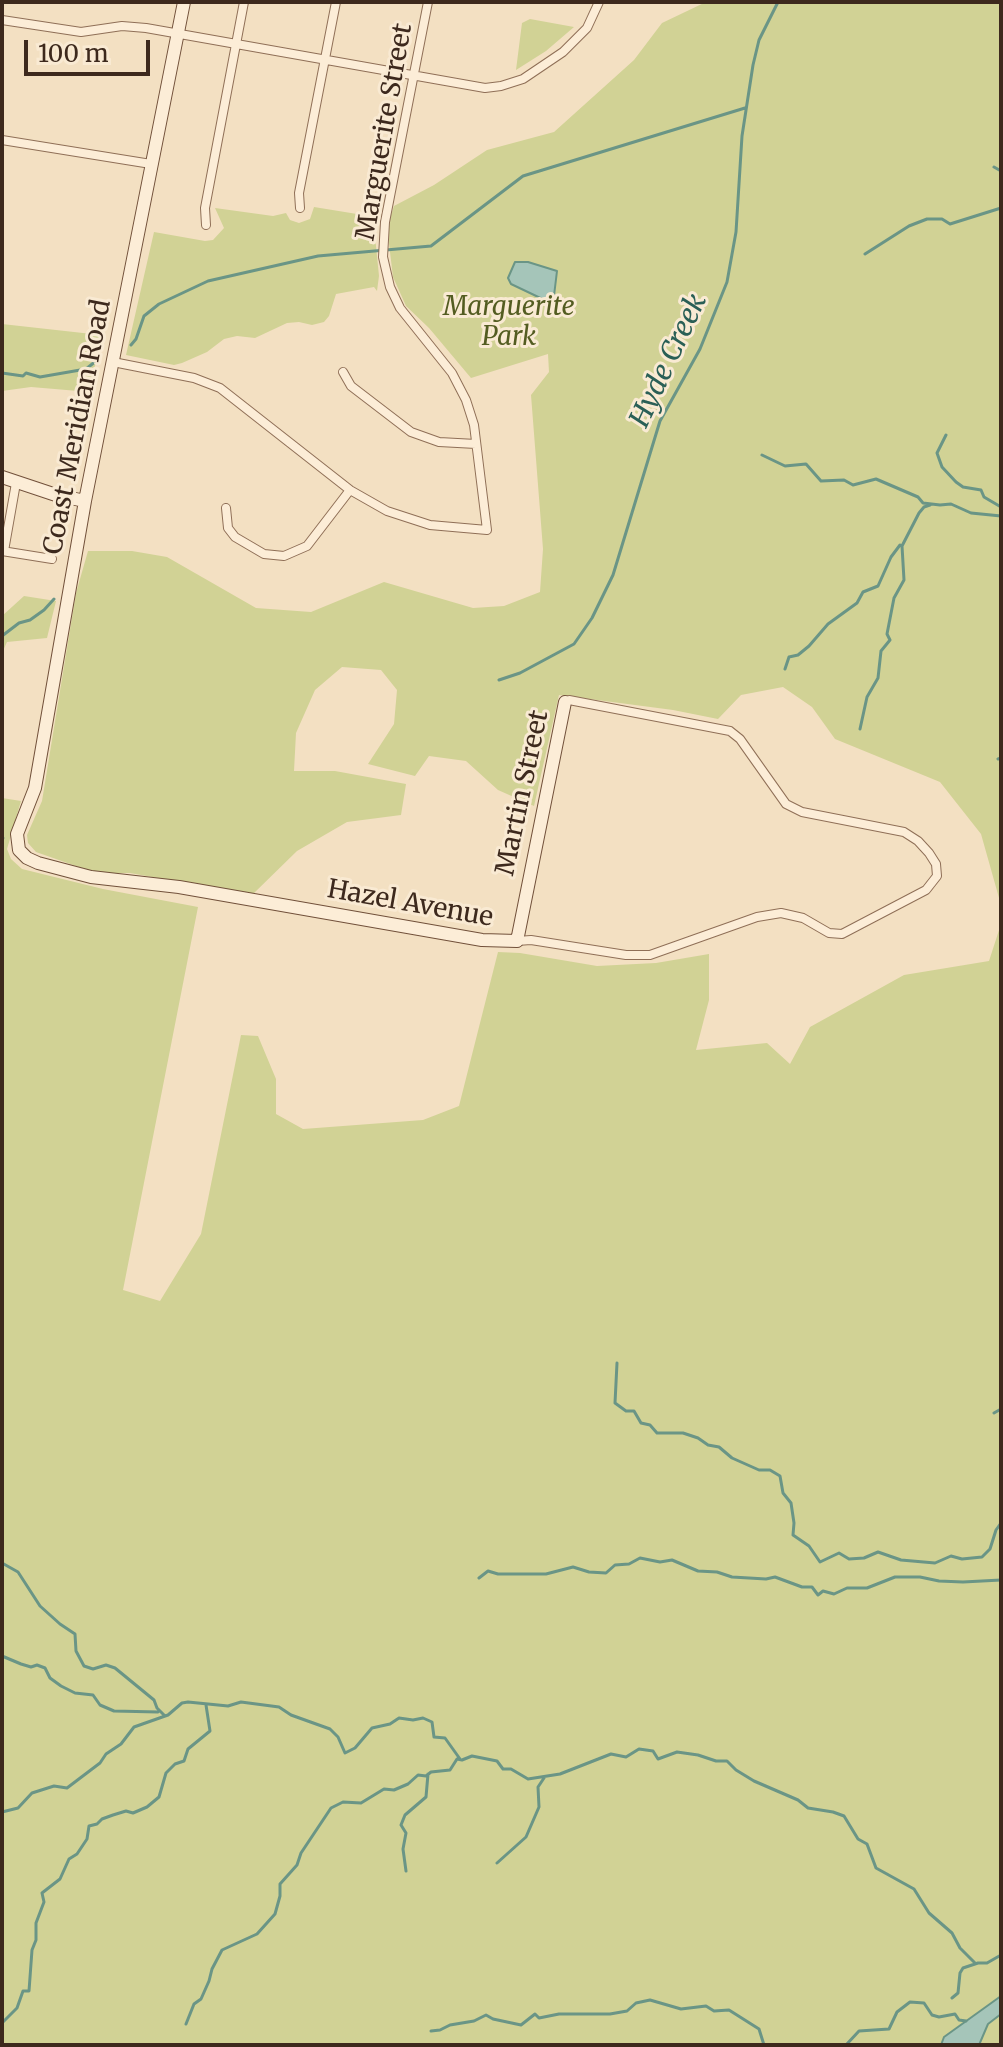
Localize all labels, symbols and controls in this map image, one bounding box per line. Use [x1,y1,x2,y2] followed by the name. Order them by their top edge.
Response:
[351,21,419,243] street label: Marguerite Street
[28,24,154,74] scale bar
[38,38,108,69] text: 100 m
[624,289,714,433] water label: Hyde Creek
[443,292,575,354] park label: Marguerite Park
[38,297,118,557] street label: Coast Meridian Road
[490,708,556,878] street label: Martin Street
[325,874,495,934] street label: Hazel Avenue

